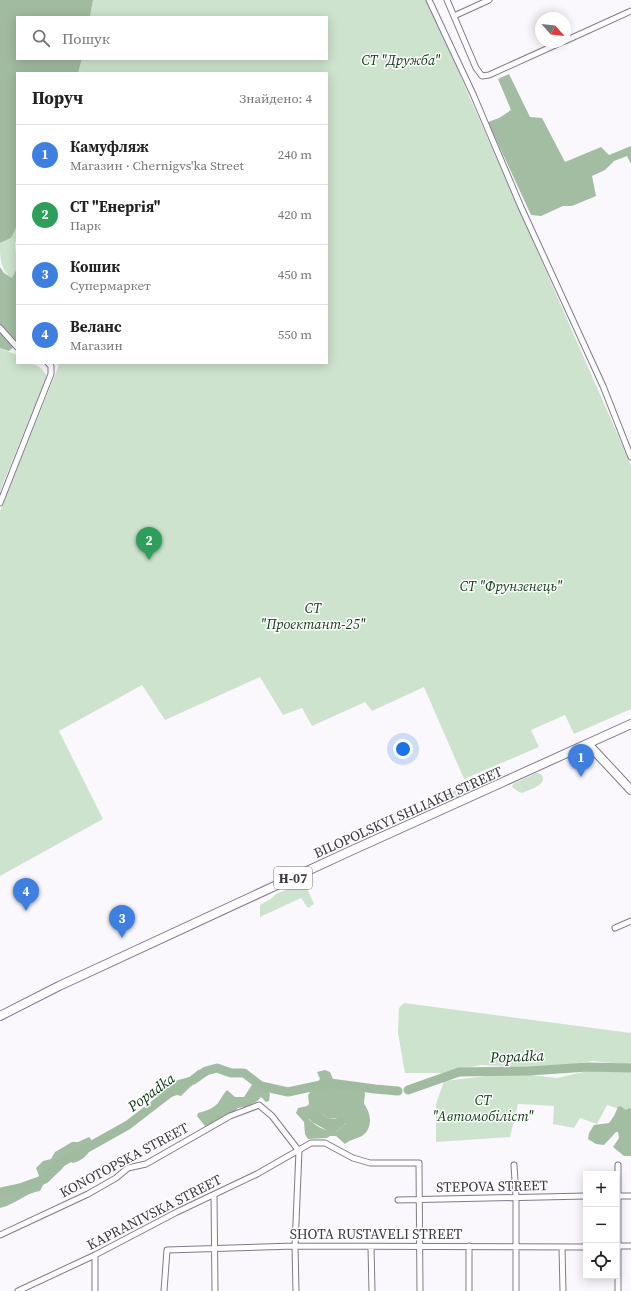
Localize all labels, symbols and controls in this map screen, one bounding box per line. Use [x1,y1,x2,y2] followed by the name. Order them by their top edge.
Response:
[535,12,571,48] north arrow
[16,16,328,60] search box
[30,27,52,49] icon: search
[62,28,110,49] text: Пошук
[362,50,441,70] park label: СТ "Дружба"
[32,86,83,110] text: Поруч
[239,90,312,107] text: Знайдено: 4
[70,136,149,157] text: Камуфляж
[41,146,49,163] text: 1
[278,146,312,163] text: 240 m
[70,157,244,174] text: Магазин · Chernigvs'ka Street
[70,196,161,217] text: СТ "Енергія"
[41,206,49,223] text: 2
[278,206,312,223] text: 420 m
[70,217,101,234] text: Парк
[70,256,120,277] text: Кошик
[41,266,49,283] text: 3
[278,266,312,283] text: 450 m
[70,277,151,294] text: Супермаркет
[70,316,122,337] text: Веланс
[41,326,49,343] text: 4
[278,326,312,343] text: 550 m
[70,337,123,354] text: Магазин
[136,527,162,560] pin: 2
[460,576,562,596] park label: СТ "Фрунзенець"
[260,598,366,634] park label: СТ "Проектант-25"
[393,739,413,759] your location
[568,744,594,777] pin: 1
[310,761,506,863] street label: BILOPOLSKYI SHLIAKH STREET
[274,867,312,889] road number: Н-07
[13,878,39,911] pin: 4
[109,905,135,938] pin: 3
[489,1045,545,1067] water label: Popadka
[122,1068,179,1117] water label: Popadka
[432,1090,534,1126] park label: СТ "Автомобіліст"
[56,1117,193,1203] street label: KONOTOPSKA STREET
[83,1169,225,1255] street label: KAPRANIVSKA STREET
[583,1171,619,1279] map controls
[583,1171,619,1207] button: +
[436,1175,549,1197] street label: STEPOVA STREET
[583,1207,619,1243] button: −
[290,1224,463,1244] street label: SHOTA RUSTAVELI STREET
[583,1243,619,1279] button: locate

